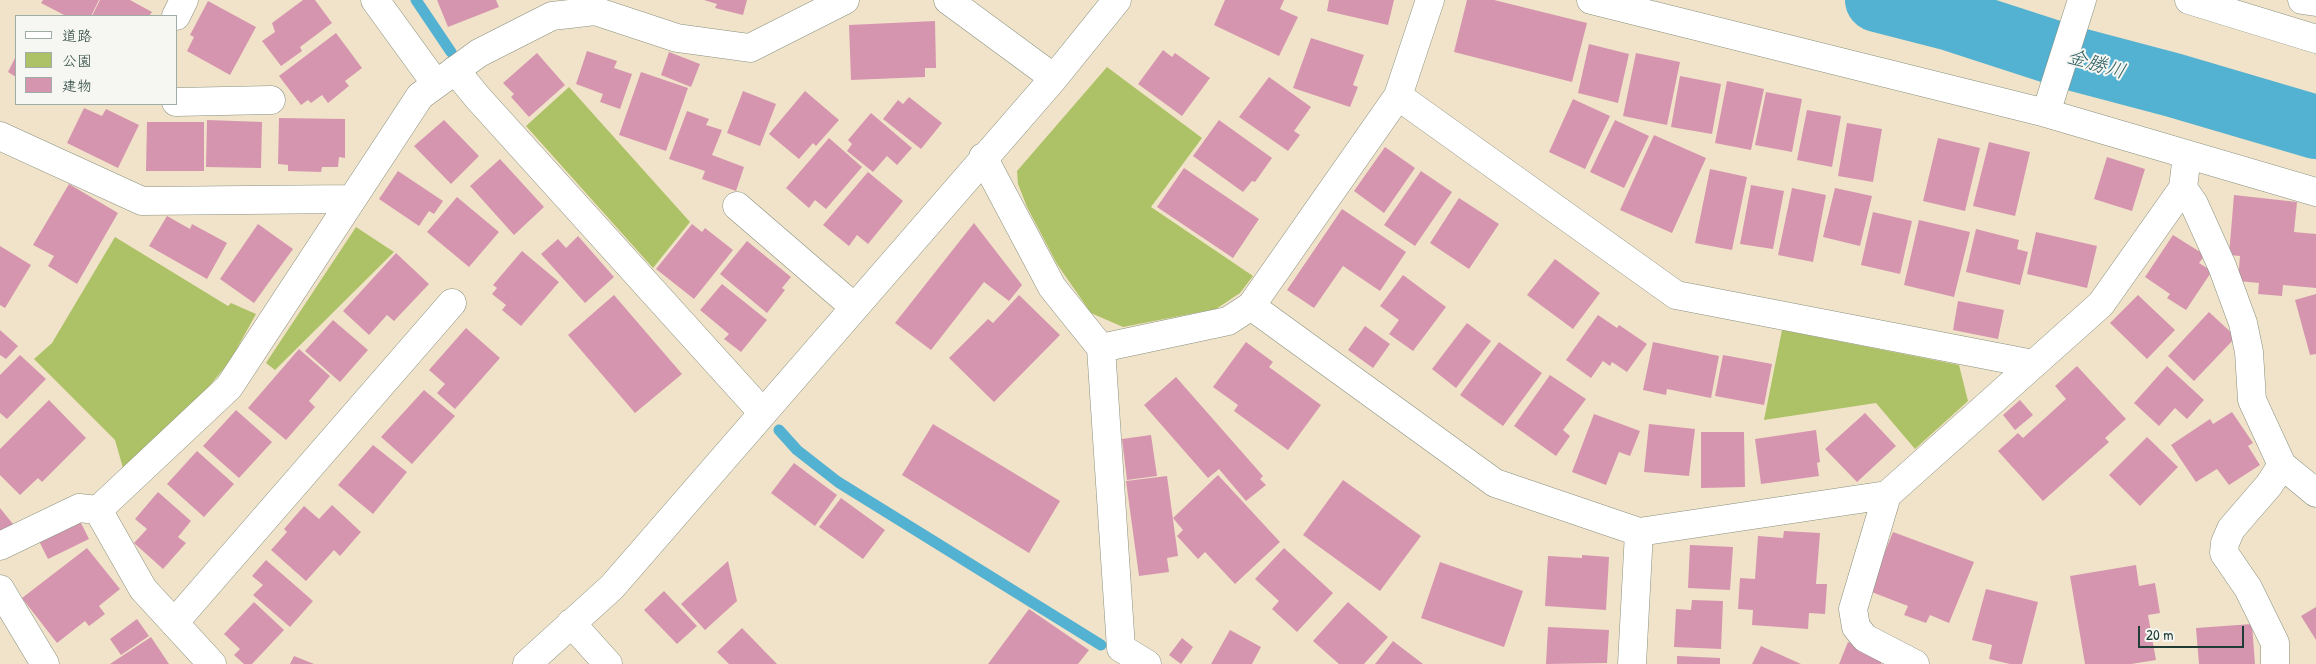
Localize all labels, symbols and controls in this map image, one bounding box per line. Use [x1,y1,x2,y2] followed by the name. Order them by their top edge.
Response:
[15,15,178,105] legend
[62,25,92,46] text: 道路
[2064,45,2128,85] water label: 金勝川
[62,50,92,71] text: 公園
[62,75,92,96] text: 建物
[2141,616,2247,648] scale bar
[2146,624,2173,645] text: 20 m

